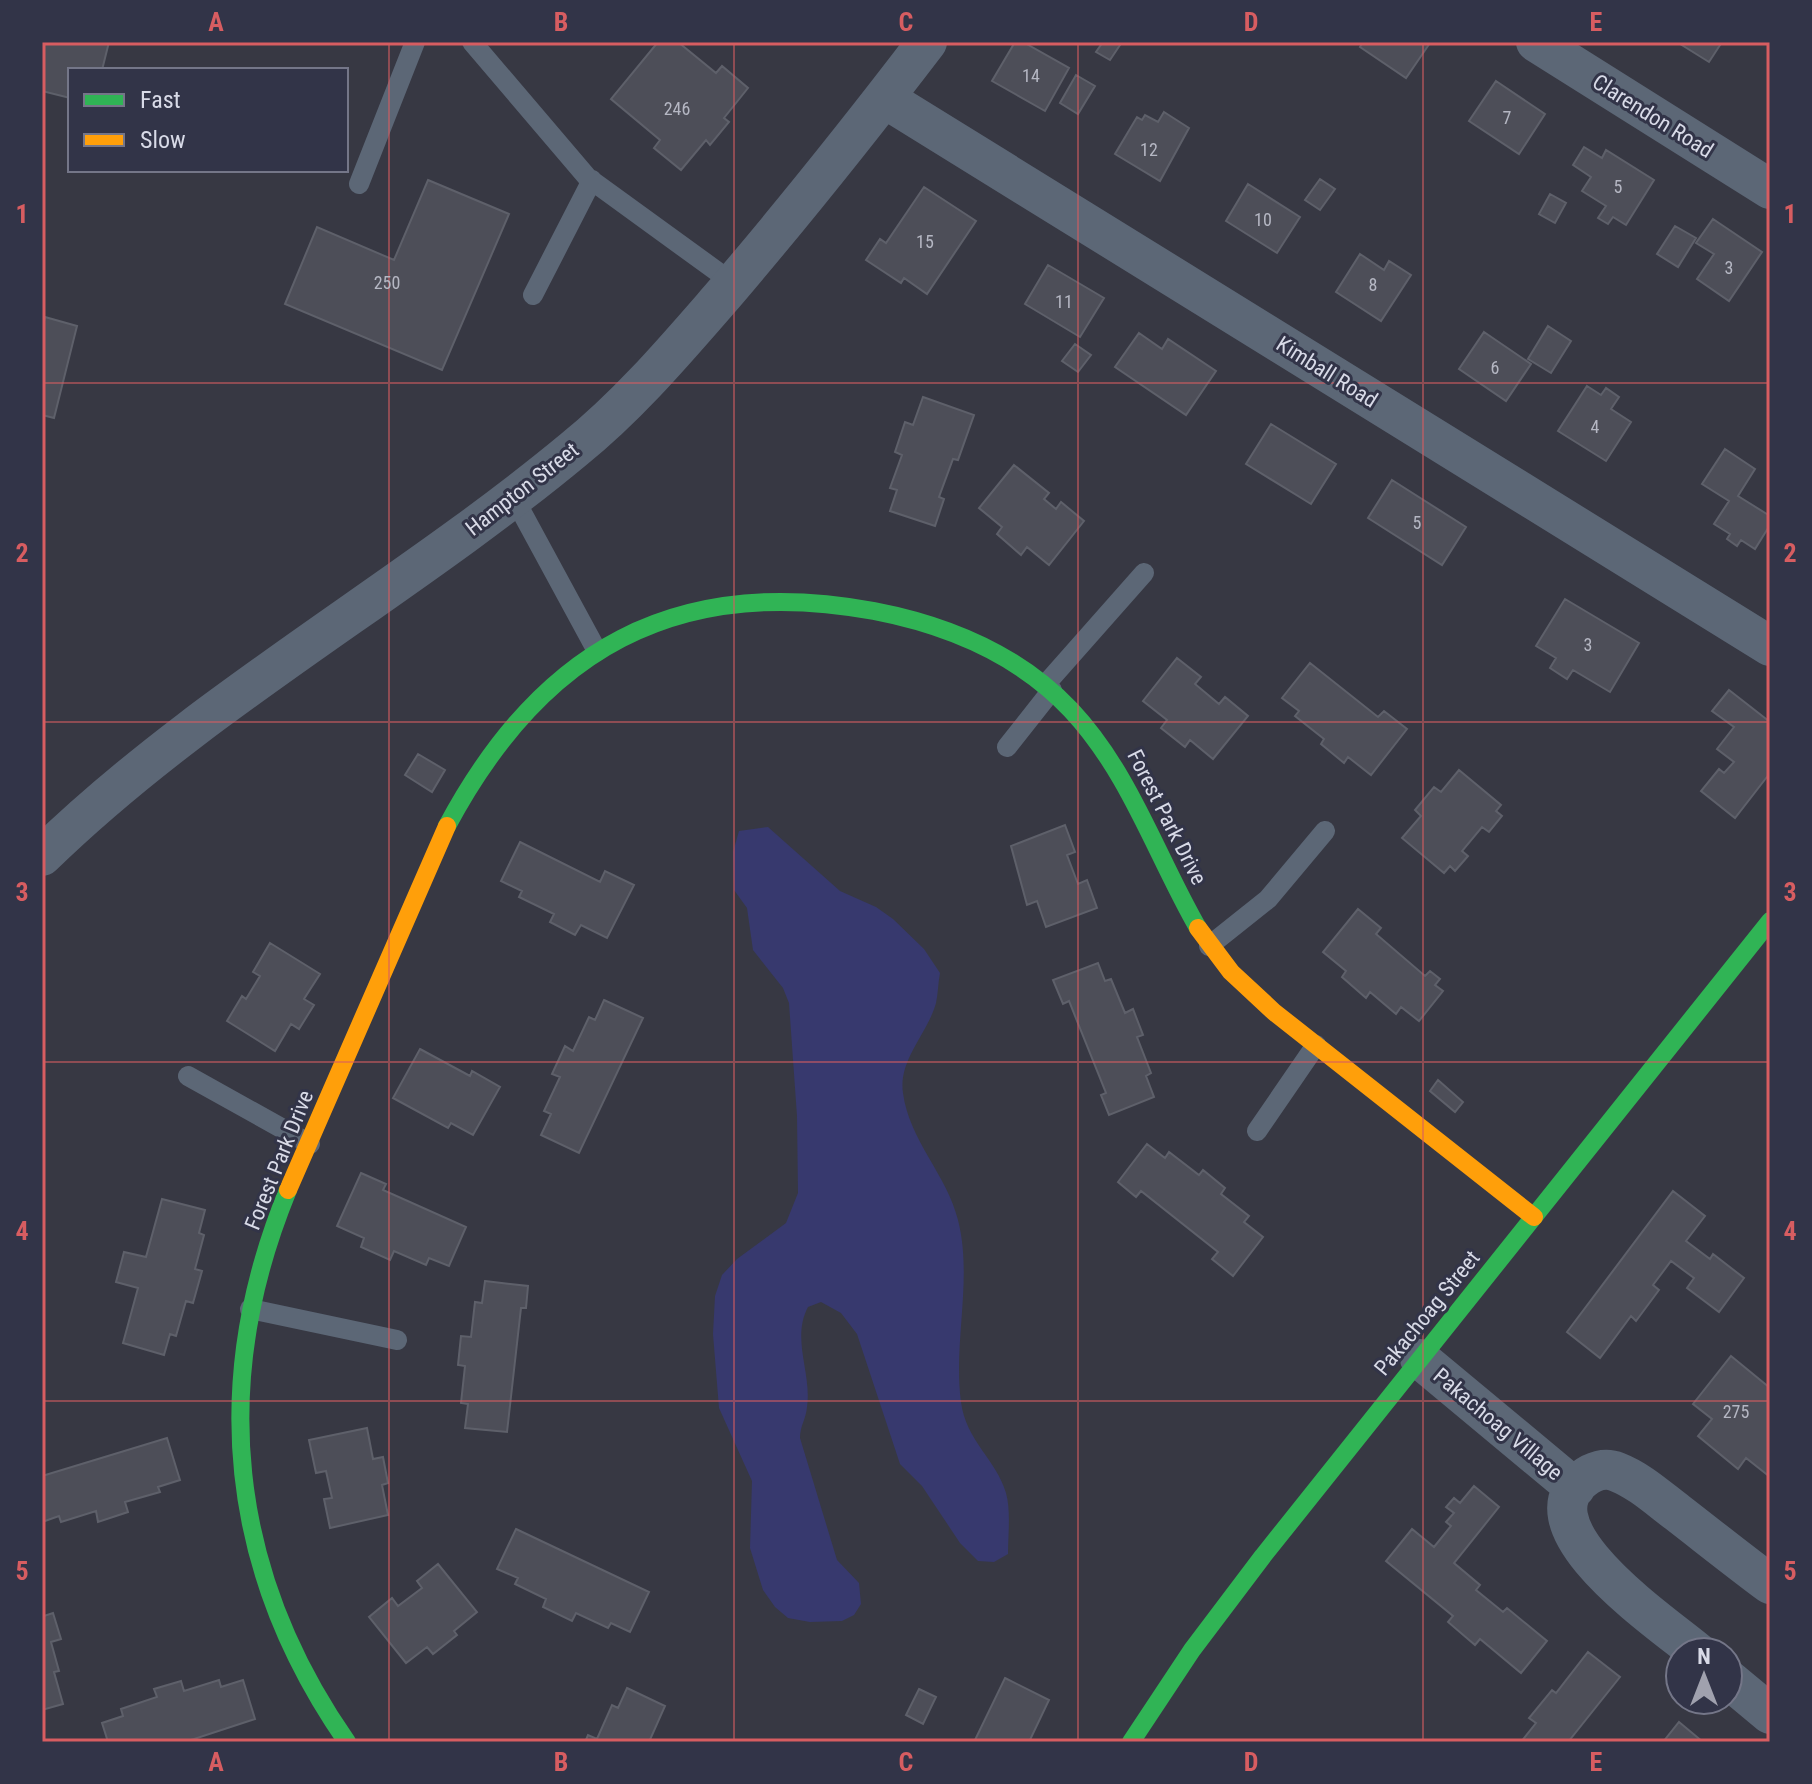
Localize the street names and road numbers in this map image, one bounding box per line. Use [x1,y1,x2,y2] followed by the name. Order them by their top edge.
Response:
[1588,69,1718,163] street label: Clarendon Road
[1272,331,1382,413] street label: Kimball Road
[461,437,583,541] street label: Hampton Street
[1122,745,1212,889] street label: Forest Park Drive
[240,1087,318,1233] street label: Forest Park Drive
[1369,1246,1485,1380] street label: Pakachoag Street
[1428,1363,1568,1485] street label: Pakachoag Village

